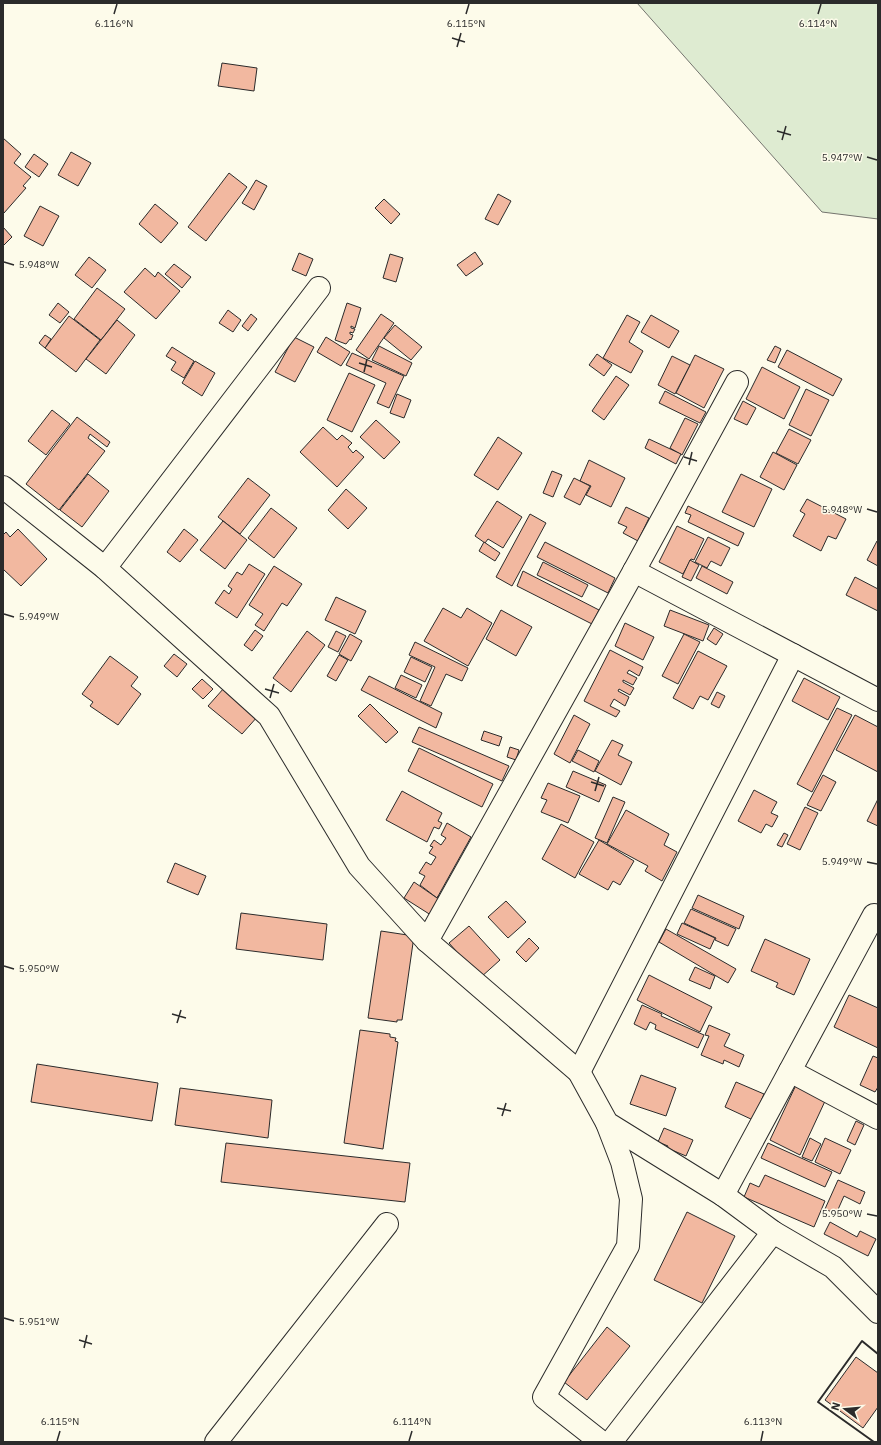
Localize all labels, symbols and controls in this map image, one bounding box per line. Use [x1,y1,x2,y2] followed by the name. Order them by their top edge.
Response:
[95,17,133,30] text: 6.116°N
[447,17,485,30] text: 6.115°N
[799,17,837,30] text: 6.114°N
[822,151,862,164] text: 5.947°W
[19,258,59,271] text: 5.948°W
[822,503,862,516] text: 5.948°W
[19,610,59,623] text: 5.949°W
[822,855,862,868] text: 5.949°W
[19,962,59,975] text: 5.950°W
[822,1207,862,1220] text: 5.950°W
[19,1315,59,1328] text: 5.951°W
[825,1389,865,1429] north arrow
[828,1400,843,1412] text: N
[41,1415,79,1428] text: 6.115°N
[393,1415,431,1428] text: 6.114°N
[744,1415,782,1428] text: 6.113°N

